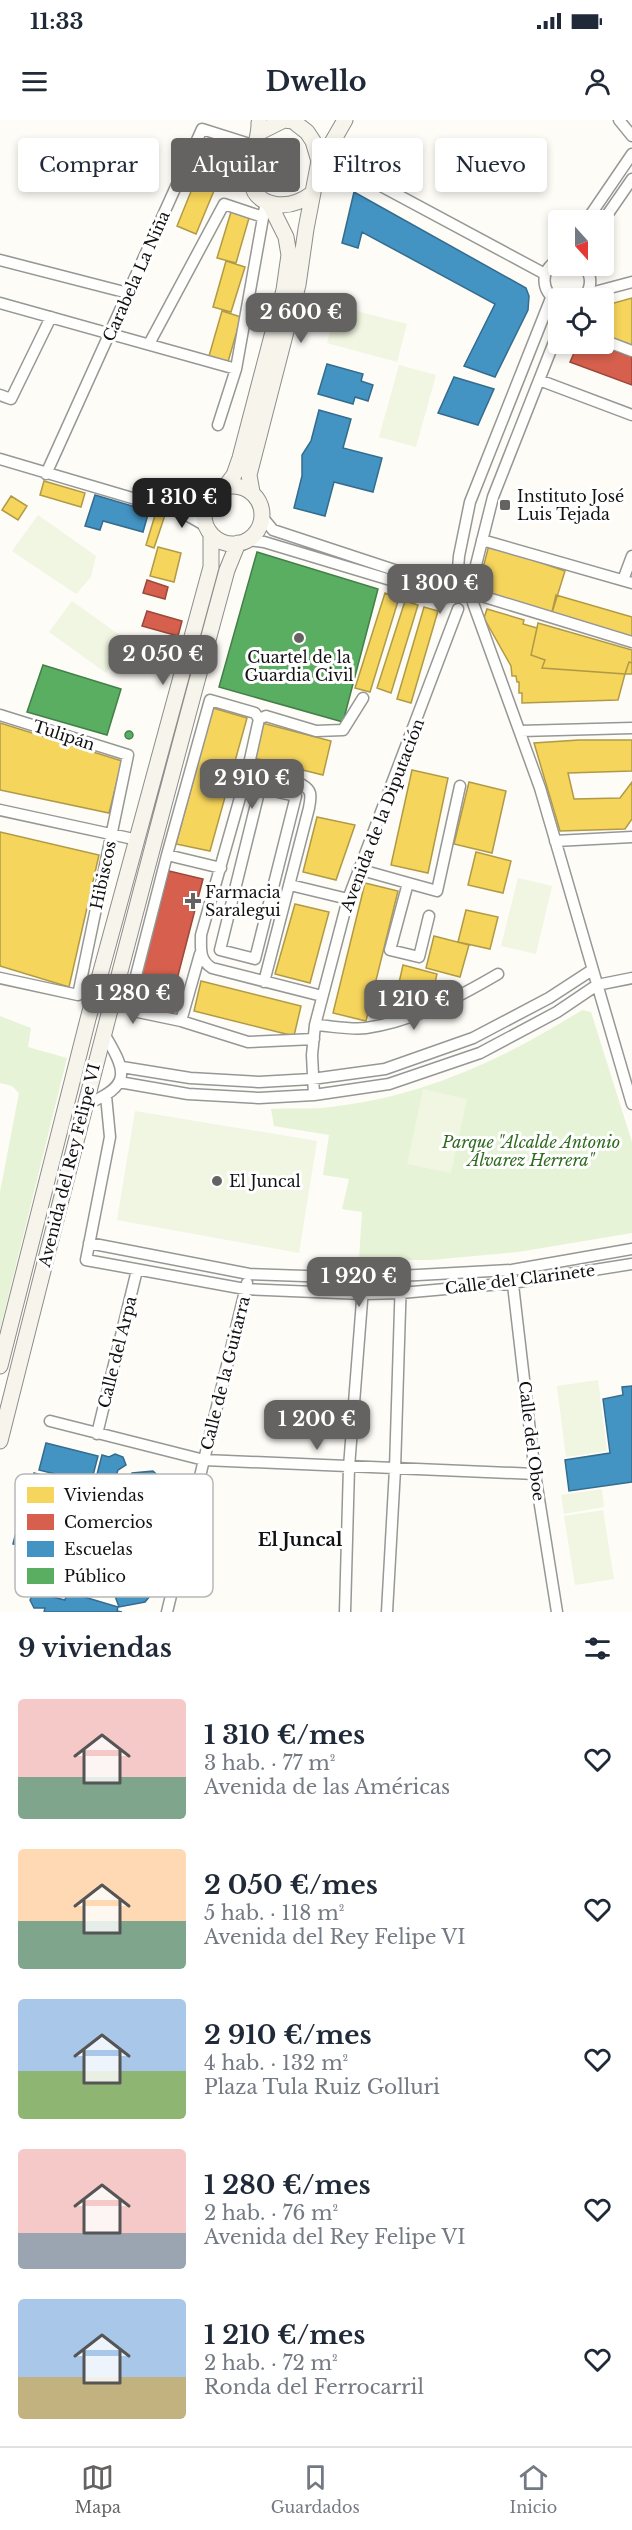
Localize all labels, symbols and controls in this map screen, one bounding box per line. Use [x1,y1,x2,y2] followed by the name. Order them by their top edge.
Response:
[30,8,83,35] text: 11:33
[18,65,51,98] icon: menu
[265,65,367,98] text: Dwello
[581,65,614,98] icon: person
[18,138,159,192] chip: Comprar
[171,138,300,192] chip: Alquilar
[312,138,423,192] chip: Filtros
[435,138,547,192] chip: Nuevo
[98,208,174,344] street label: Carabela La Niña
[548,210,614,276] north arrow
[548,210,614,354] map controls
[548,288,614,354] button: locate
[246,293,356,344] pin: 2 600 €
[260,300,342,324] text: 2 600 €
[127,478,237,529] pin: 1 310 €
[146,485,218,509] text: 1 310 €
[517,486,624,524] place label: Instituto José Luis Tejada
[498,498,512,512] marker: Instituto José Luis Tejada
[385,564,495,615] pin: 1 300 €
[401,571,479,595] text: 1 300 €
[292,631,306,645] marker: Cuartel de la Guardia Civil
[108,635,218,686] pin: 2 050 €
[123,642,204,666] text: 2 050 €
[244,647,354,685] place label: Cuartel de la Guardia Civil
[30,716,98,754] street label: Tulipán
[336,716,428,915] street label: Avenida de la Diputación
[197,759,307,810] pin: 2 910 €
[214,766,290,790] text: 2 910 €
[86,839,120,911] street label: Hibiscos
[205,882,281,920] place label: Farmacia Saralegui
[186,894,200,908] marker: Farmacia Saralegui
[78,974,188,1025] pin: 1 280 €
[359,980,469,1031] pin: 1 210 €
[95,981,171,1005] text: 1 280 €
[378,987,450,1011] text: 1 210 €
[34,1061,104,1270] street label: Avenida del Rey Felipe VI
[441,1132,620,1170] park label: Parque "Alcalde Antonio Álvarez Herrera"
[229,1171,301,1191] place label: El Juncal
[210,1174,224,1188] marker: El Juncal
[304,1257,414,1308] pin: 1 920 €
[444,1260,596,1298] street label: Calle del Clarinete
[321,1264,397,1288] text: 1 920 €
[93,1294,141,1410] street label: Calle del Arpa
[196,1294,254,1452] street label: Calle de la Guitarra
[515,1380,549,1502] street label: Calle del Oboe
[262,1400,372,1451] pin: 1 200 €
[278,1407,356,1431] text: 1 200 €
[15,1474,213,1597] legend
[63,1485,144,1505] text: Viviendas
[64,1512,153,1532] text: Comercios
[258,1529,343,1551] district label: El Juncal
[64,1539,133,1559] text: Escuelas
[64,1566,126,1586] text: Público
[18,1632,172,1664] text: 9 viviendas
[581,1632,614,1665] icon: filters
[204,1719,365,1751] text: 1 310 €/mes
[66,1723,138,1795] icon: home
[581,1743,614,1776] icon: heart
[204,1751,335,1775] text: 3 hab. · 77 m²
[204,1775,450,1799] text: Avenida de las Américas
[204,1869,378,1901] text: 2 050 €/mes
[66,1873,138,1945] icon: home
[581,1893,614,1926] icon: heart
[204,1901,344,1925] text: 5 hab. · 118 m²
[204,1925,465,1949] text: Avenida del Rey Felipe VI
[204,2019,372,2051] text: 2 910 €/mes
[66,2023,138,2095] icon: home
[581,2043,614,2076] icon: heart
[204,2051,348,2075] text: 4 hab. · 132 m²
[204,2075,440,2099] text: Plaza Tula Ruiz Golluri
[204,2169,371,2201] text: 1 280 €/mes
[66,2173,138,2245] icon: home
[581,2193,614,2226] icon: heart
[204,2201,338,2225] text: 2 hab. · 76 m²
[204,2225,465,2249] text: Avenida del Rey Felipe VI
[204,2319,365,2351] text: 1 210 €/mes
[66,2323,138,2395] icon: home
[581,2343,614,2376] icon: heart
[204,2351,338,2375] text: 2 hab. · 72 m²
[204,2375,424,2399] text: Ronda del Ferrocarril
[75,2461,121,2517] tab: Mapa
[271,2461,360,2517] tab: Guardados
[510,2461,557,2517] tab: Inicio

